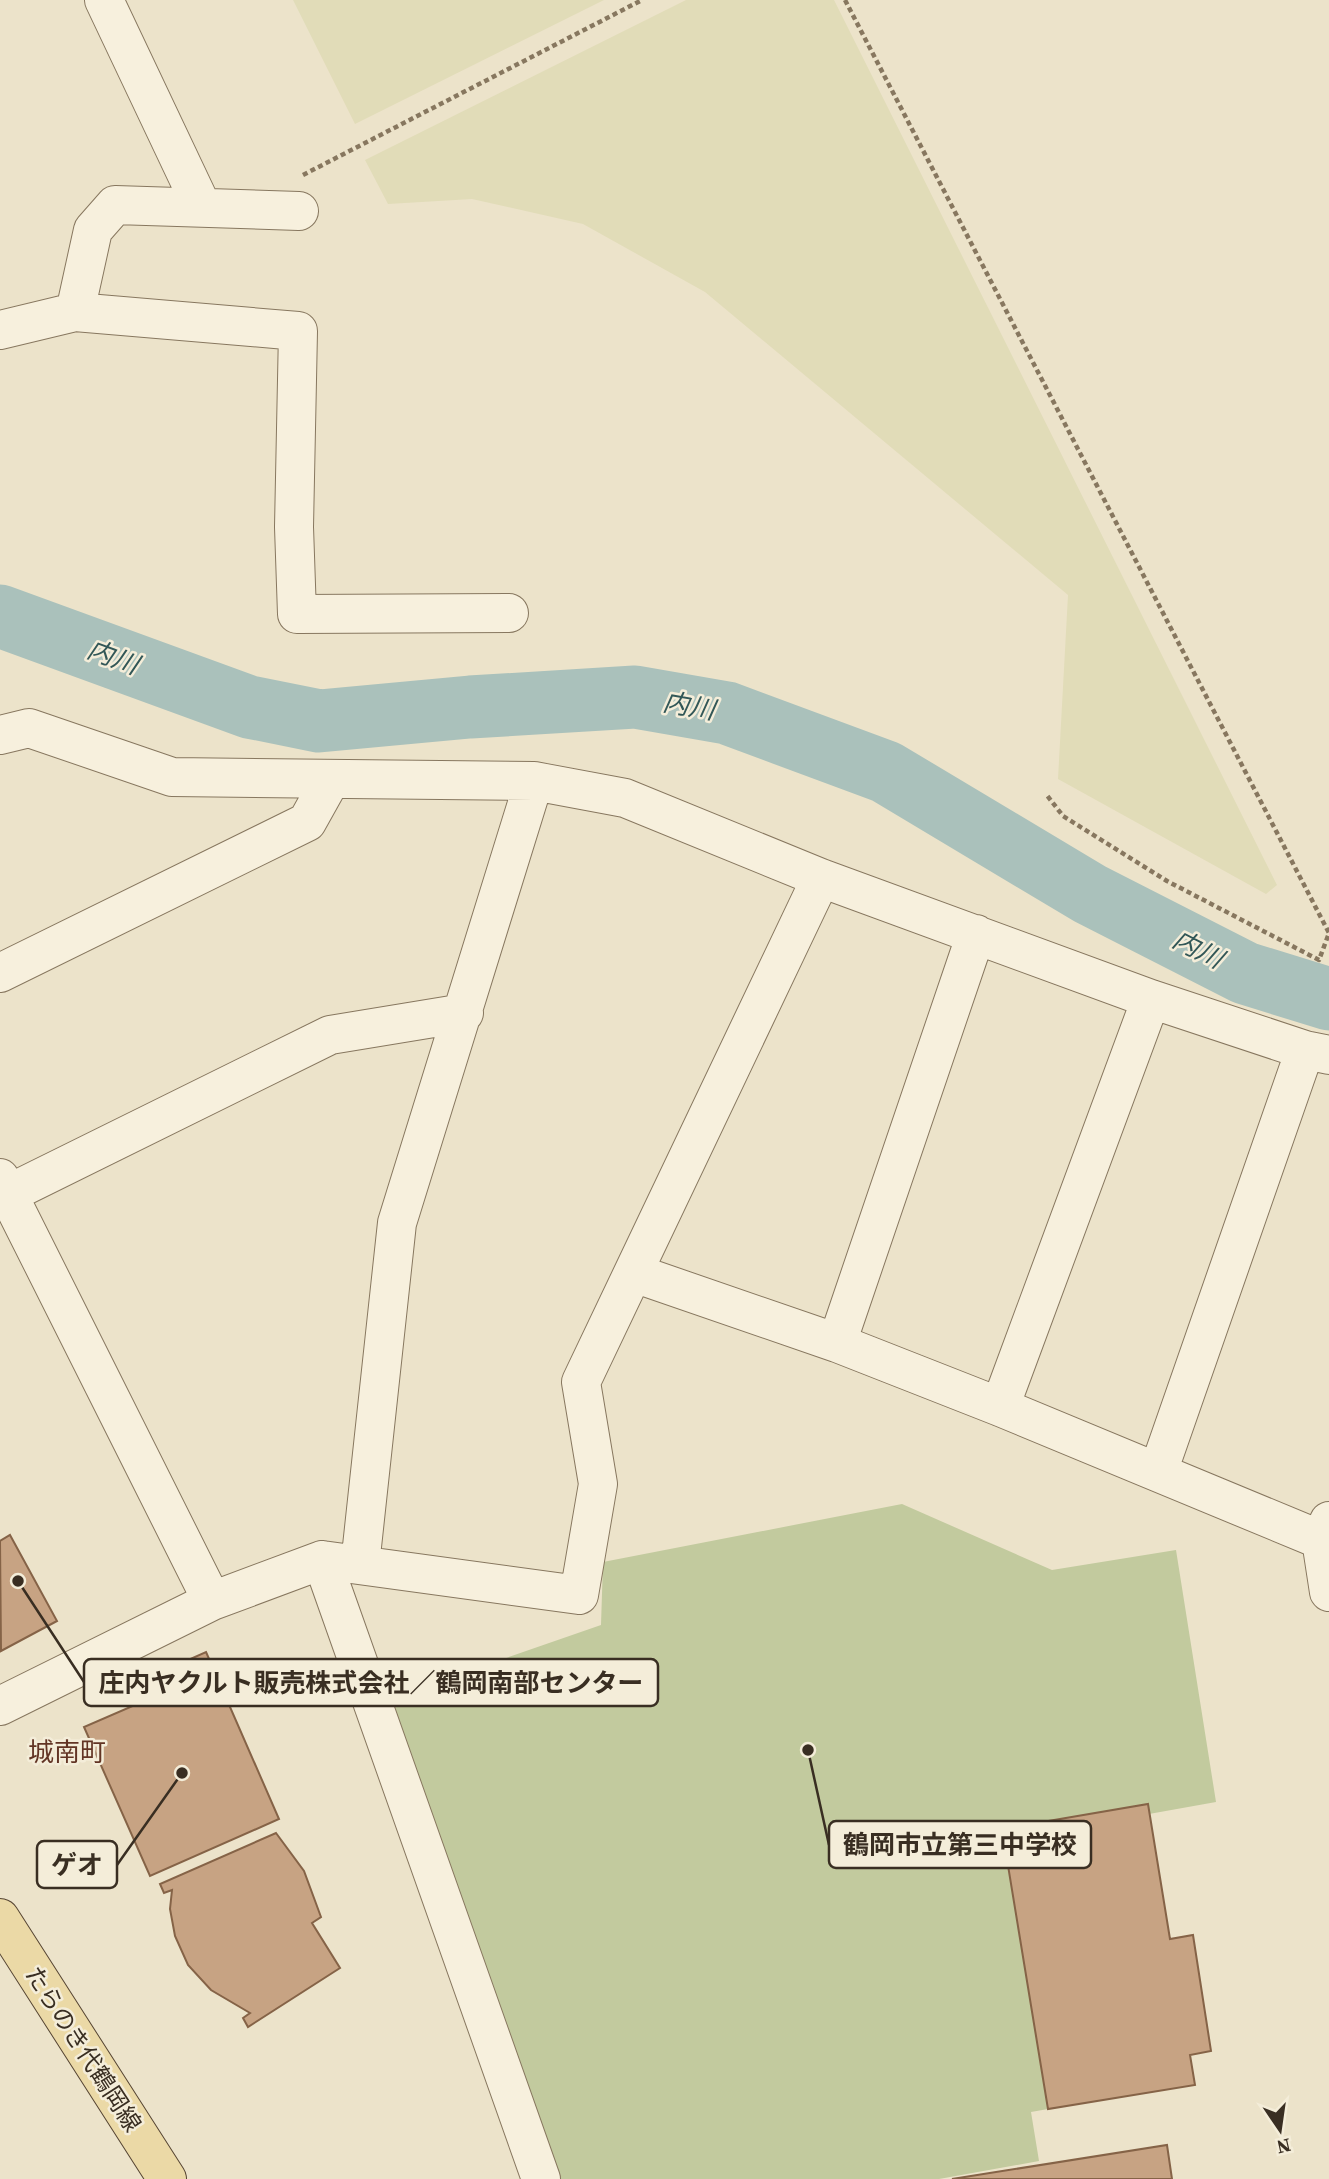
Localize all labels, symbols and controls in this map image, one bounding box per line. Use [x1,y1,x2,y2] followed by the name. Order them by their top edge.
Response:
[82,631,146,684] water label: 内川
[660,684,721,729] water label: 内川
[1167,921,1232,978] water label: 内川
[84,1659,658,1706] callout: 庄内ヤクルト販売株式会社／鶴岡南部センター
[98,1665,644,1701] text: 庄内ヤクルト販売株式会社／鶴岡南部センター
[28,1734,106,1770] district label: 城南町
[829,1821,1091,1868] callout: 鶴岡市立第三中学校
[843,1827,1077,1863] text: 鶴岡市立第三中学校
[37,1841,117,1888] callout: ゲオ
[51,1847,103,1883] text: ゲオ
[17,1960,149,2138] street label: たらのき代鶴岡線
[1245,2095,1315,2165] north arrow
[1274,2132,1293,2161] text: N

